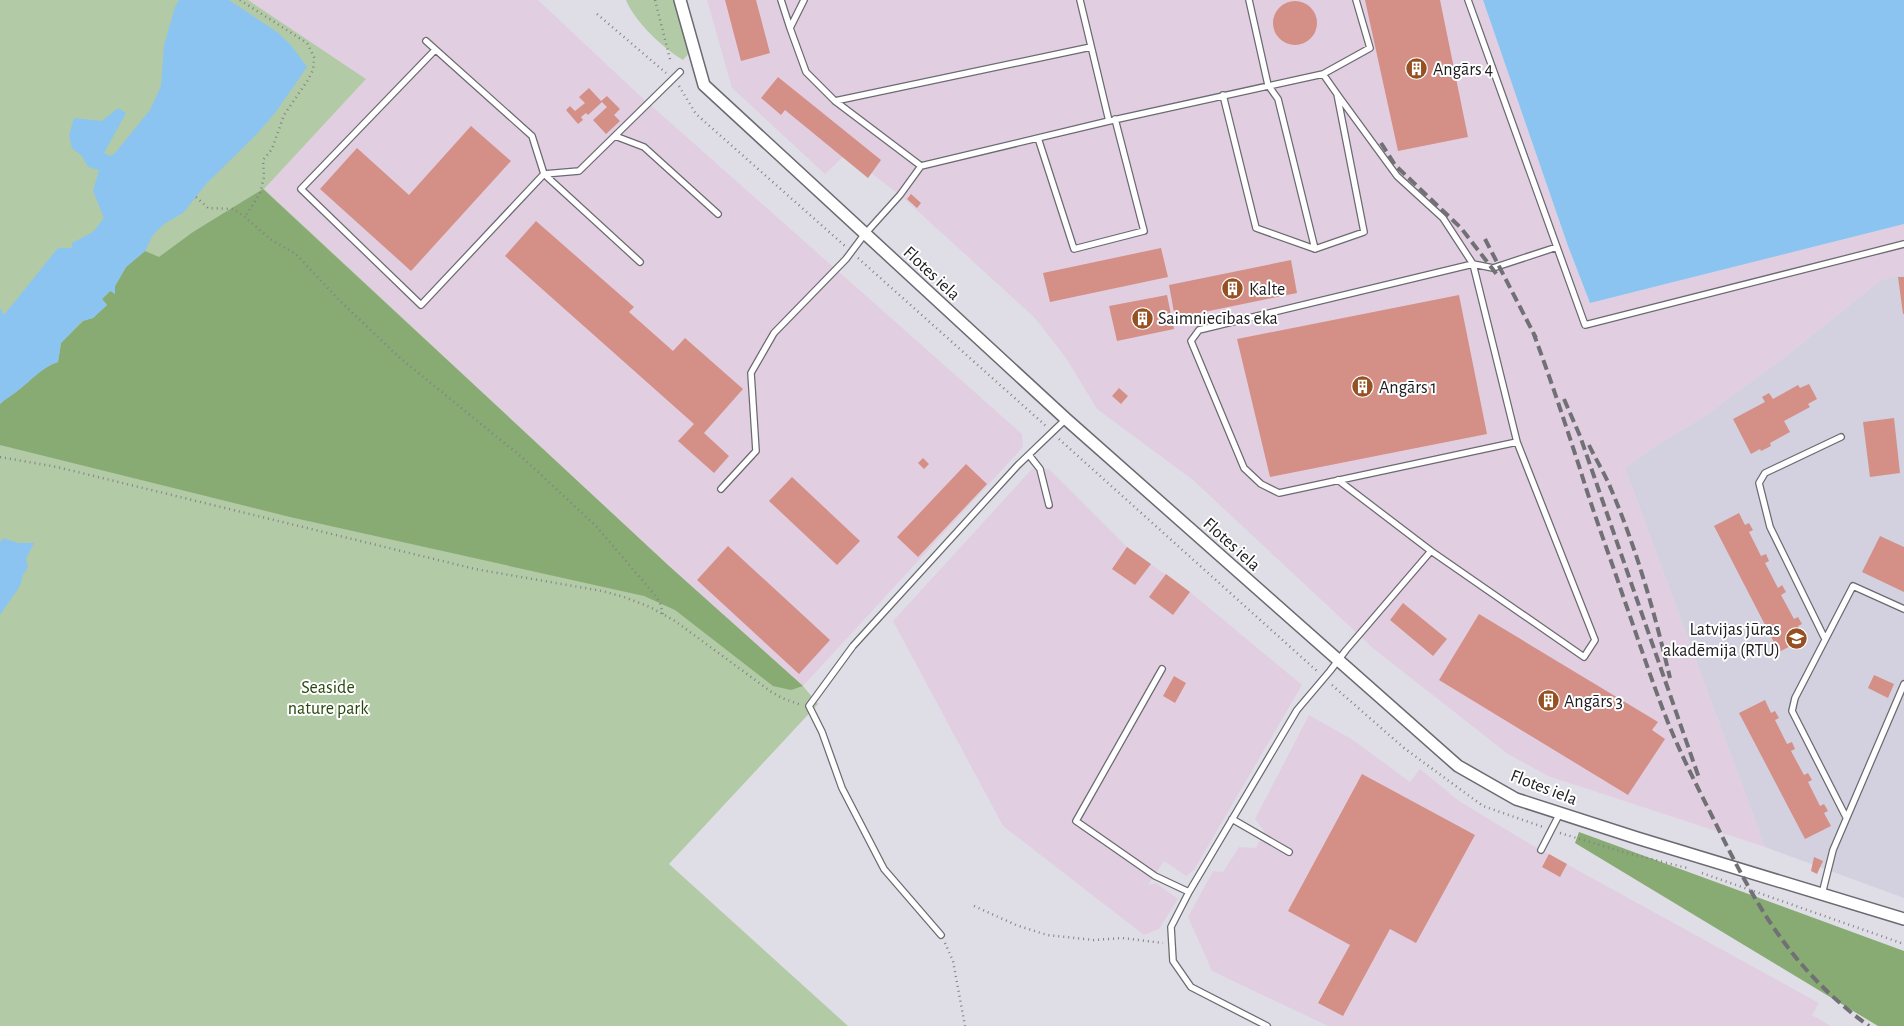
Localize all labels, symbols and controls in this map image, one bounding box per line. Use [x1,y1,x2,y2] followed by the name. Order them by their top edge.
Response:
[1405,57,1429,81] building icon: Angārs 4
[1433,61,1494,79] place label: Angārs 4
[900,243,963,304] street label: Flotes iela
[1221,277,1245,301] building icon: Kalte
[1249,281,1285,299] place label: Kalte
[1130,306,1154,330] building icon: Saimniecības eka
[1158,310,1278,328] place label: Saimniecības eka
[1351,375,1375,399] building icon: Angārs 1
[1379,379,1437,397] place label: Angārs 1
[1199,515,1263,575] street label: Flotes iela
[1663,621,1780,660] place label: Latvijas jūras akadēmija (RTU)
[1784,627,1808,651] school or university icon: Latvijas jūras akadēmija (RTU)
[288,679,369,718] park label: Seaside nature park
[1536,689,1560,713] building icon: Angārs 3
[1564,693,1623,711] place label: Angārs 3
[1508,767,1580,809] street label: Flotes iela

